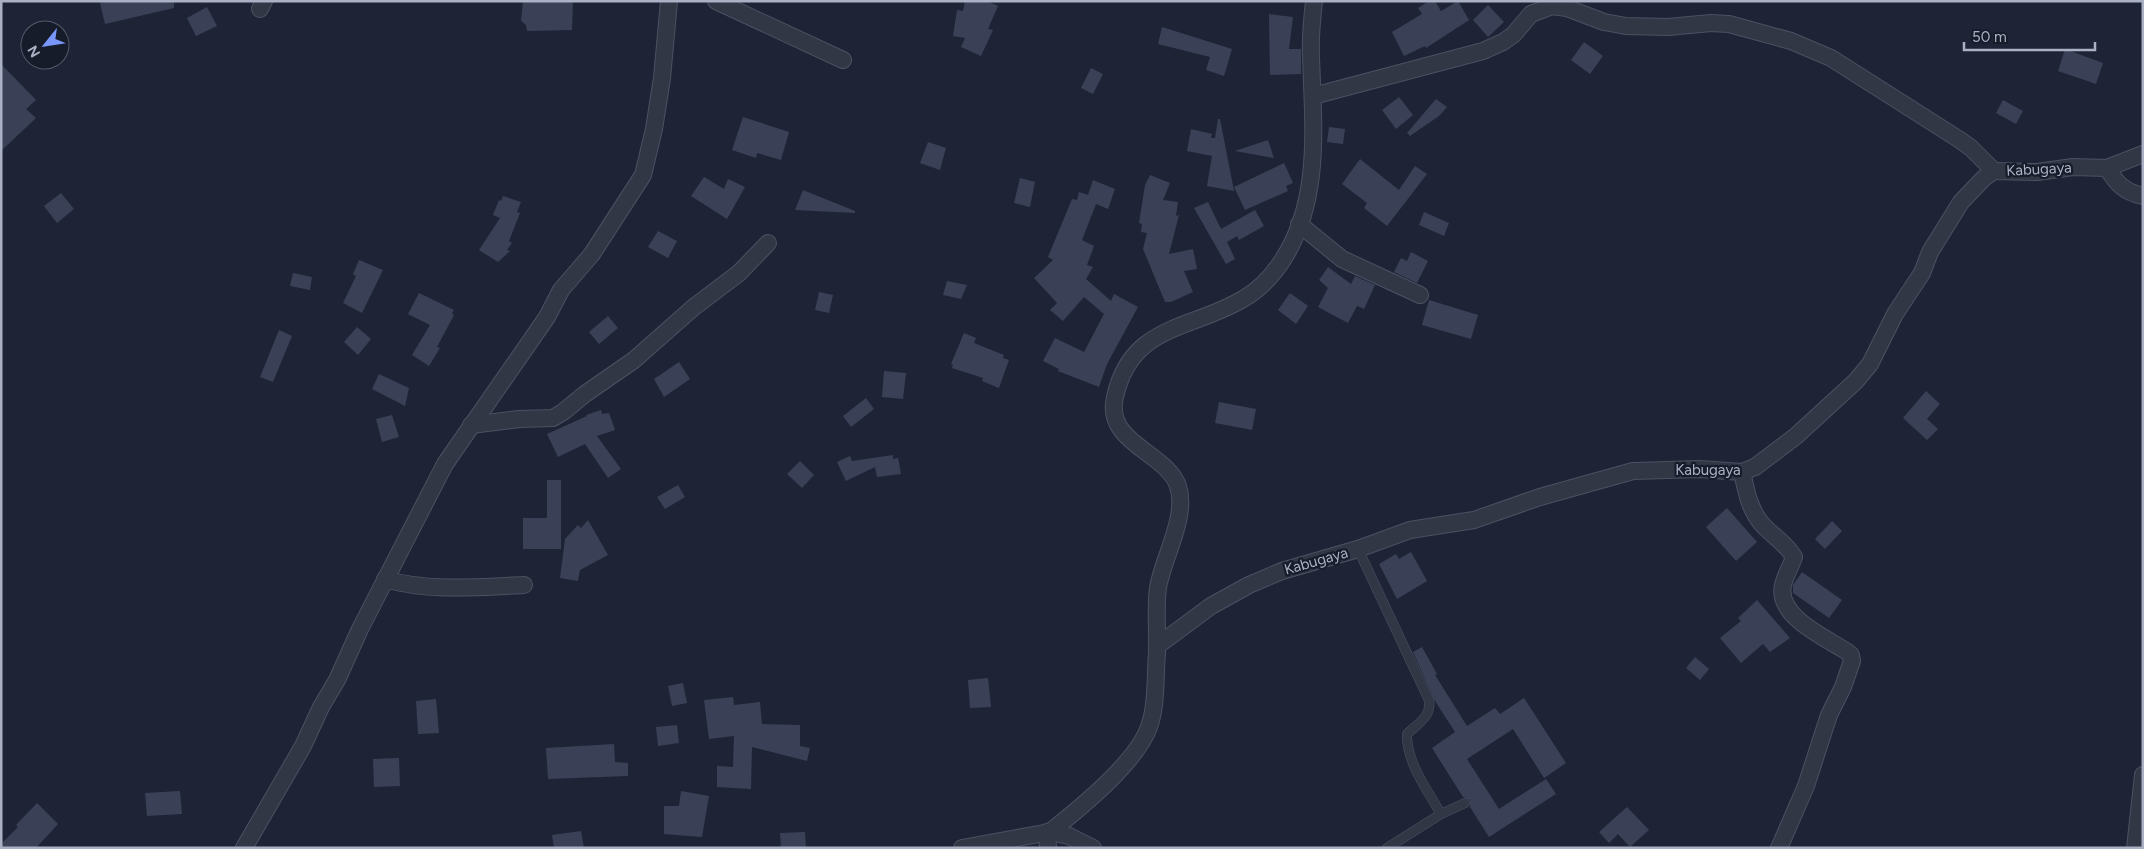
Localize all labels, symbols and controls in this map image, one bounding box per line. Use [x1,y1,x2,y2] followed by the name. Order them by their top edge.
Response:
[20,20,70,70] north arrow
[1964,20,2095,52] scale bar
[1972,28,2007,46] text: 50 m
[24,42,44,60] text: N
[2006,158,2072,180] street label: Kabugaya
[1675,461,1741,479] street label: Kabugaya
[1282,543,1350,579] street label: Kabugaya

